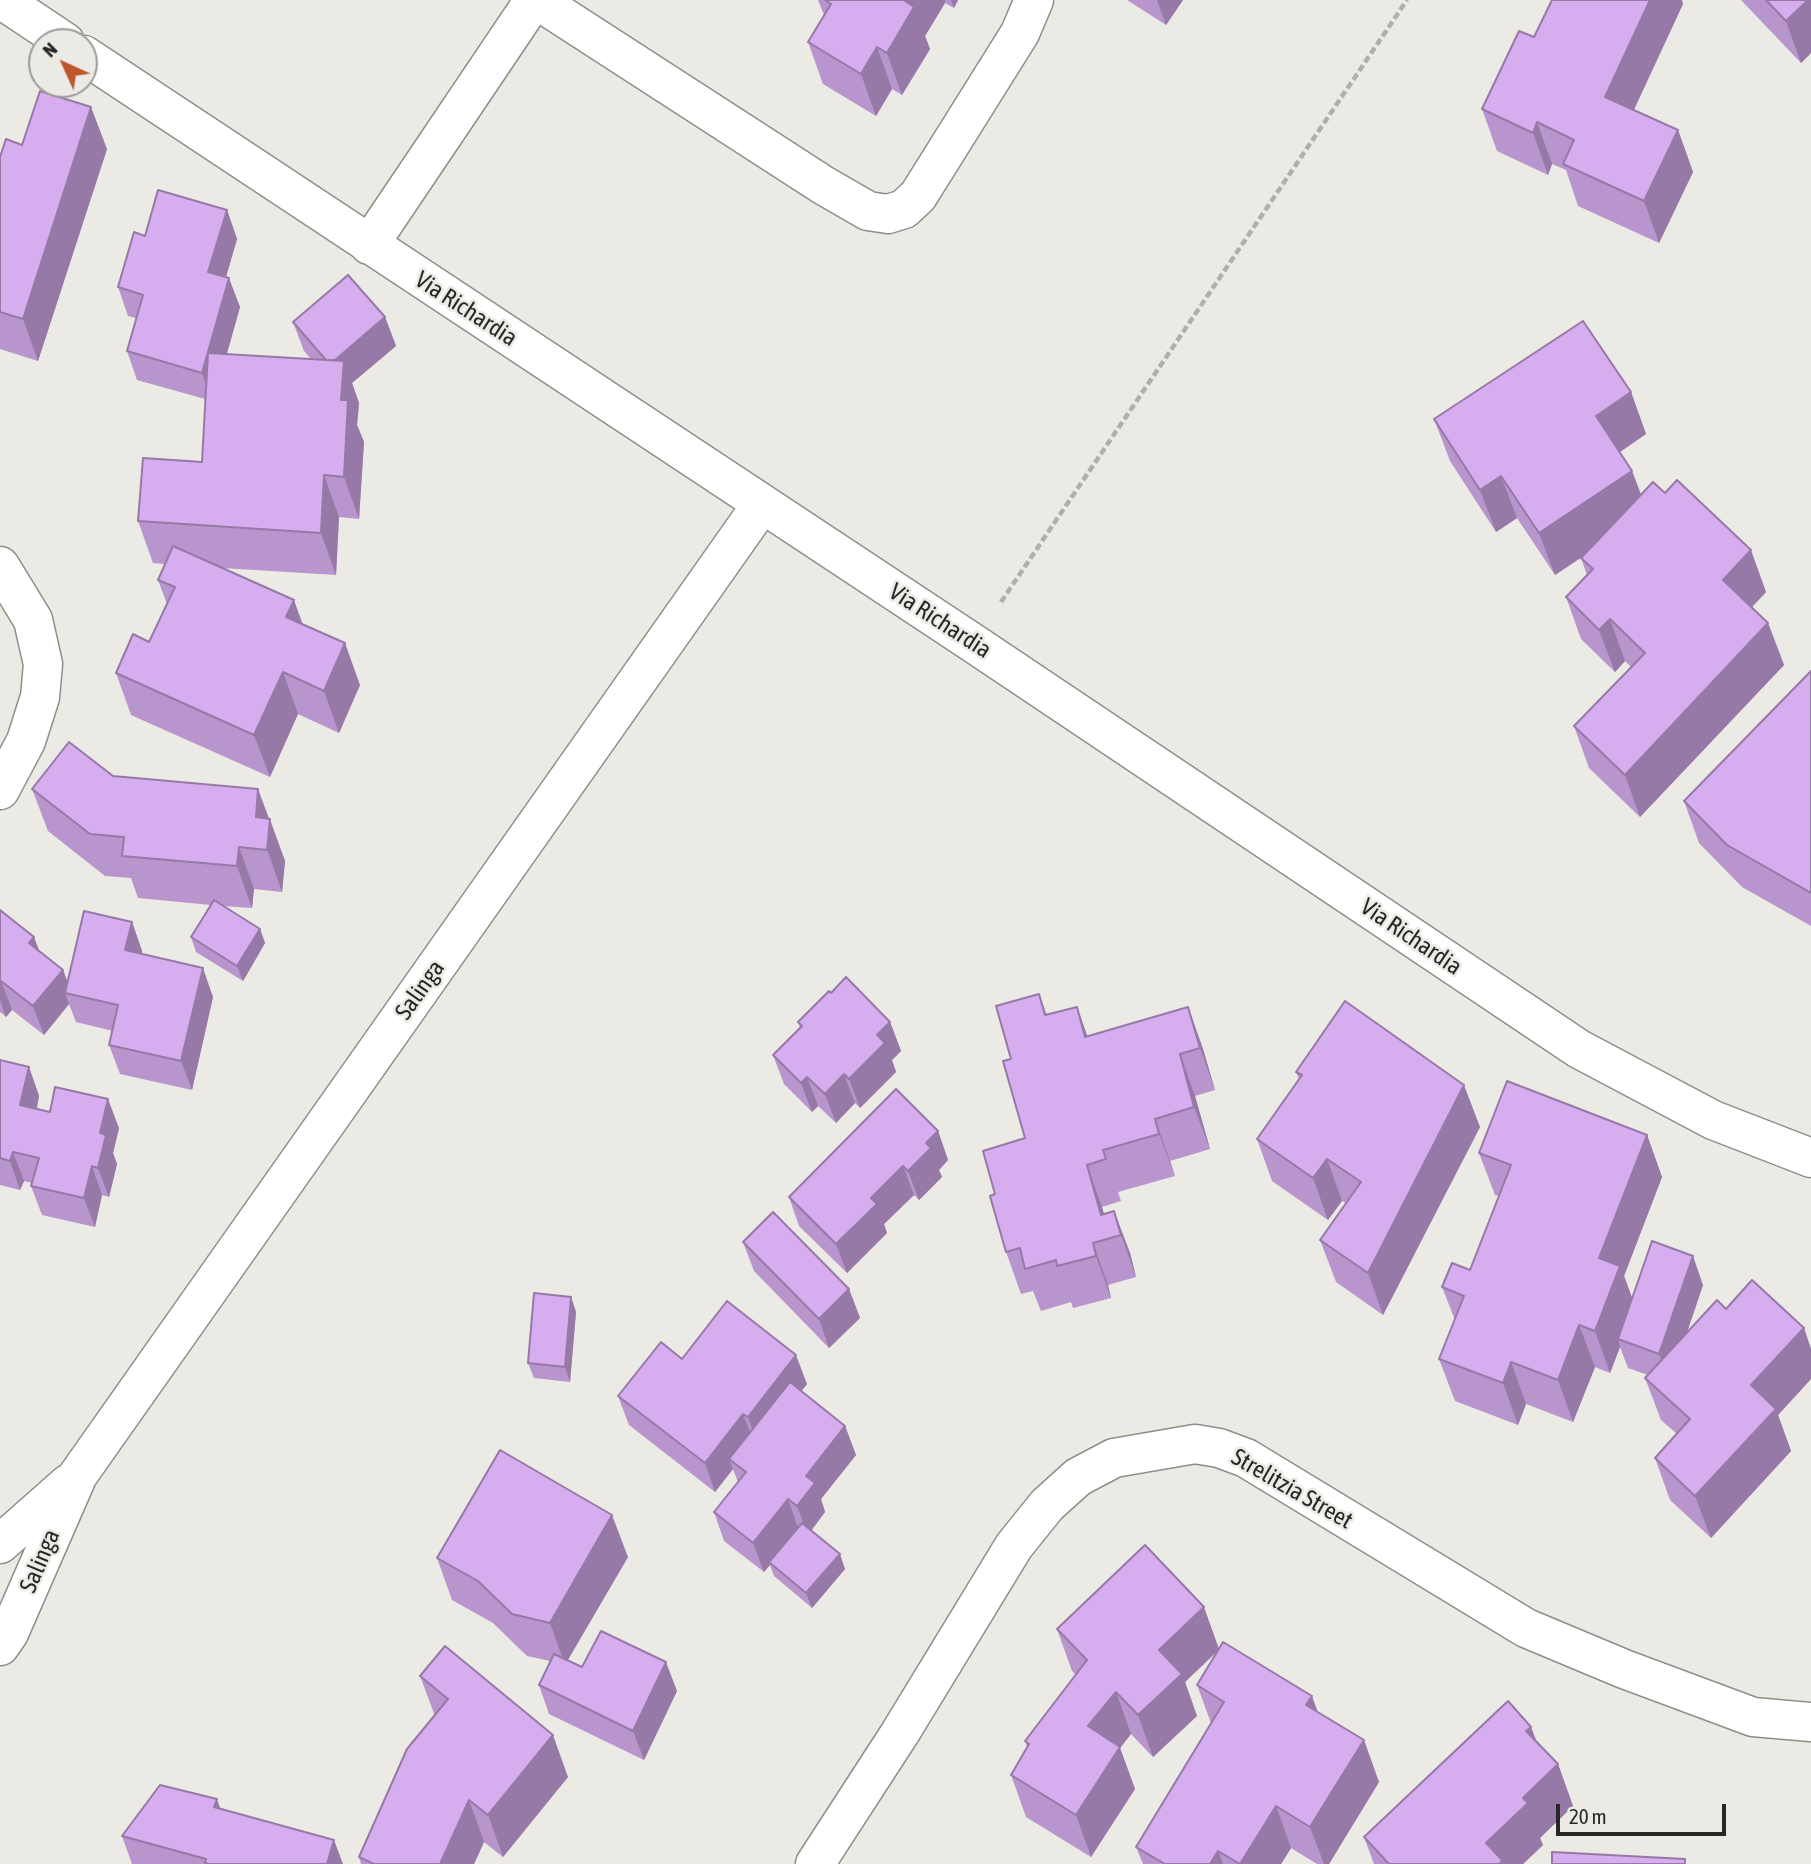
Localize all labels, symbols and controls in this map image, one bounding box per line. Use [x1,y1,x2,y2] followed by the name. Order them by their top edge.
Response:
[28,28,98,98] north arrow
[38,38,61,61] text: N
[409,265,523,353] street label: Via Richardia
[883,577,997,665] street label: Via Richardia
[1355,893,1467,981] street label: Via Richardia
[389,955,451,1025] street label: Salinga
[1226,1443,1358,1535] street label: Strelitzia Street
[14,1525,66,1597] street label: Salinga
[1559,1790,1729,1834] scale bar
[1569,1804,1607,1828] text: 20 m

